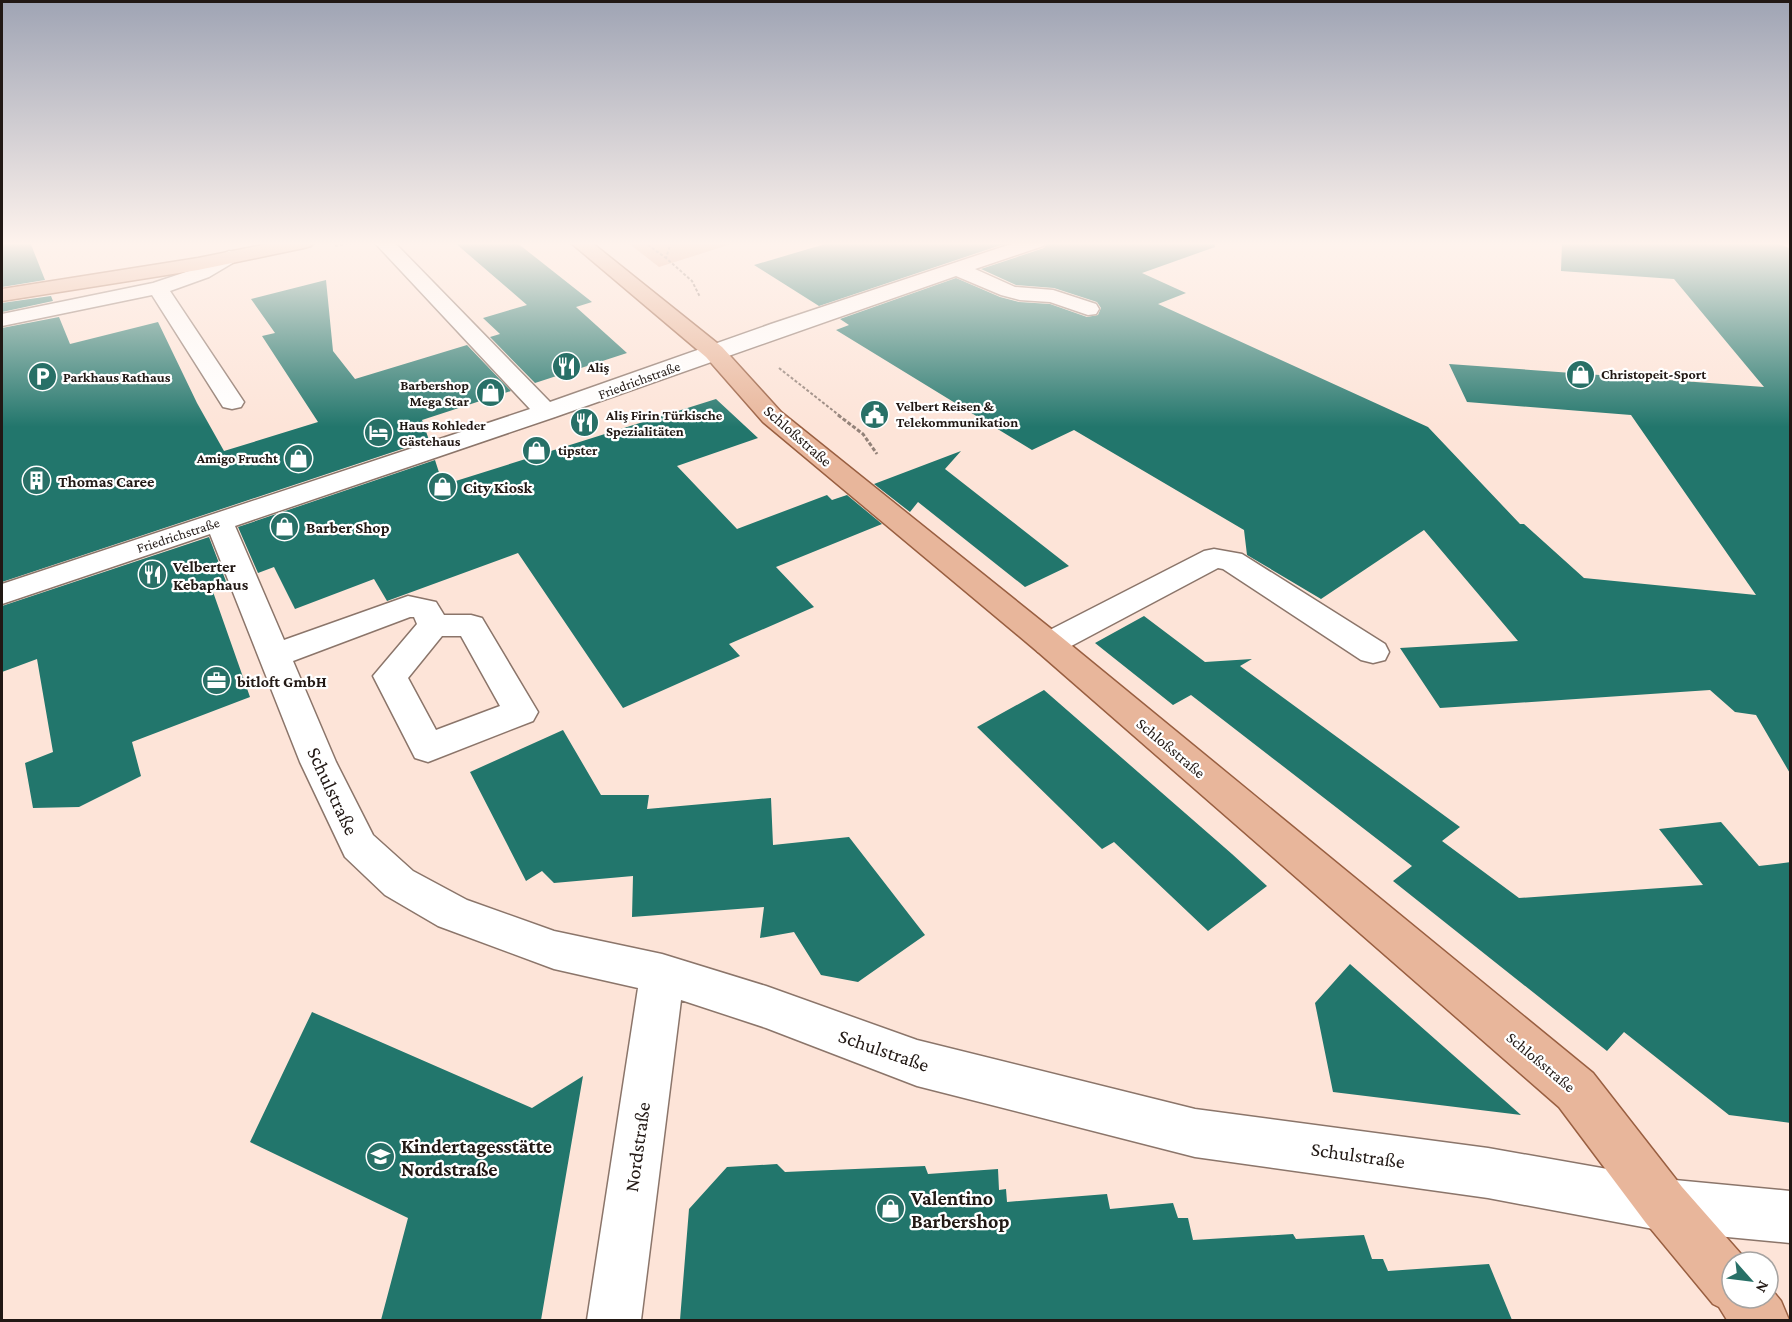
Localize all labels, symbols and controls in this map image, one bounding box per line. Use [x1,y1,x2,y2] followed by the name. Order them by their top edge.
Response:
[550,351,582,383] restaurant icon: Aliş
[596,358,682,402] street label: Friedrichstraße
[1564,358,1596,390] shop icon: Christopeit-Sport
[586,359,609,375] place label: Aliş
[26,361,58,393] parking icon: Parkhaus Rathaus
[1601,366,1707,382] place label: Christopeit-Sport
[63,369,171,385] place label: Parkhaus Rathaus
[400,377,469,409] place label: Barbershop Mega Star
[474,377,506,409] shop icon: Barbershop Mega Star
[859,398,891,430] public building icon: Velbert Reisen & Telekommunikation
[895,398,1018,430] place label: Velbert Reisen & Telekommunikation
[761,402,835,470] street label: Schloßstraße
[569,407,601,439] restaurant icon: Aliş Firin Türkische Spezialitäten
[605,407,723,439] place label: Aliş Firin Türkische Spezialitäten
[362,417,394,449] hotel icon: Haus Rohleder Gästehaus
[399,417,486,449] place label: Haus Rohleder Gästehaus
[521,434,553,466] shop icon: tipster
[283,442,315,474] shop icon: Amigo Frucht
[558,442,598,458] place label: tipster
[196,450,279,466] place label: Amigo Frucht
[21,465,53,497] building icon: Thomas Caree
[426,471,458,503] shop icon: City Kiosk
[58,473,155,490] place label: Thomas Caree
[463,479,533,496] place label: City Kiosk
[269,511,301,543] shop icon: Barber Shop
[135,514,221,556] street label: Friedrichstraße
[306,519,390,536] place label: Barber Shop
[172,558,249,593] place label: Velberter Kebaphaus
[136,559,168,591] restaurant icon: Velberter Kebaphaus
[200,665,232,697] office icon: bitloft GmbH
[236,673,327,690] place label: bitloft GmbH
[1133,714,1209,782] street label: Schloßstraße
[303,744,363,839] street label: Schulstraße
[836,1024,932,1076] street label: Schulstraße
[1503,1028,1579,1096] street label: Schloßstraße
[620,1100,654,1193] street label: Nordstraße
[401,1135,552,1180] place label: Kindertagesstätte Nordstraße
[1310,1138,1407,1173] street label: Schulstraße
[364,1141,396,1173] school or university icon: Kindertagesstätte Nordstraße
[910,1187,1009,1232] place label: Valentino Barbershop
[874,1193,906,1225] shop icon: Valentino Barbershop
[1720,1250,1780,1310] north arrow
[1753,1278,1773,1296] text: N

